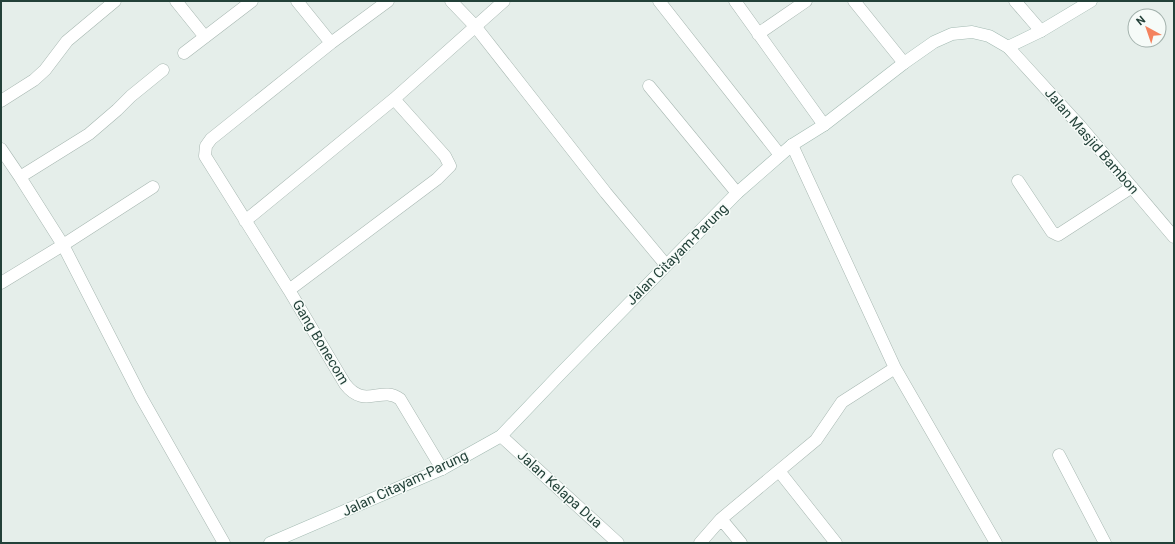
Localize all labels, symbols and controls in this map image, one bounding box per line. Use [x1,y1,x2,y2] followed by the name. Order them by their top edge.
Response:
[1127,8,1167,48] north arrow
[1134,13,1148,28] text: N
[1042,85,1142,197] street label: Jalan Masjid Bambon
[623,200,731,308] street label: Jalan Citayam-Parung
[290,297,352,387] street label: Gang Bonecom
[340,447,470,519] street label: Jalan Citayam-Parung
[514,447,606,531] street label: Jalan Kelapa Dua

